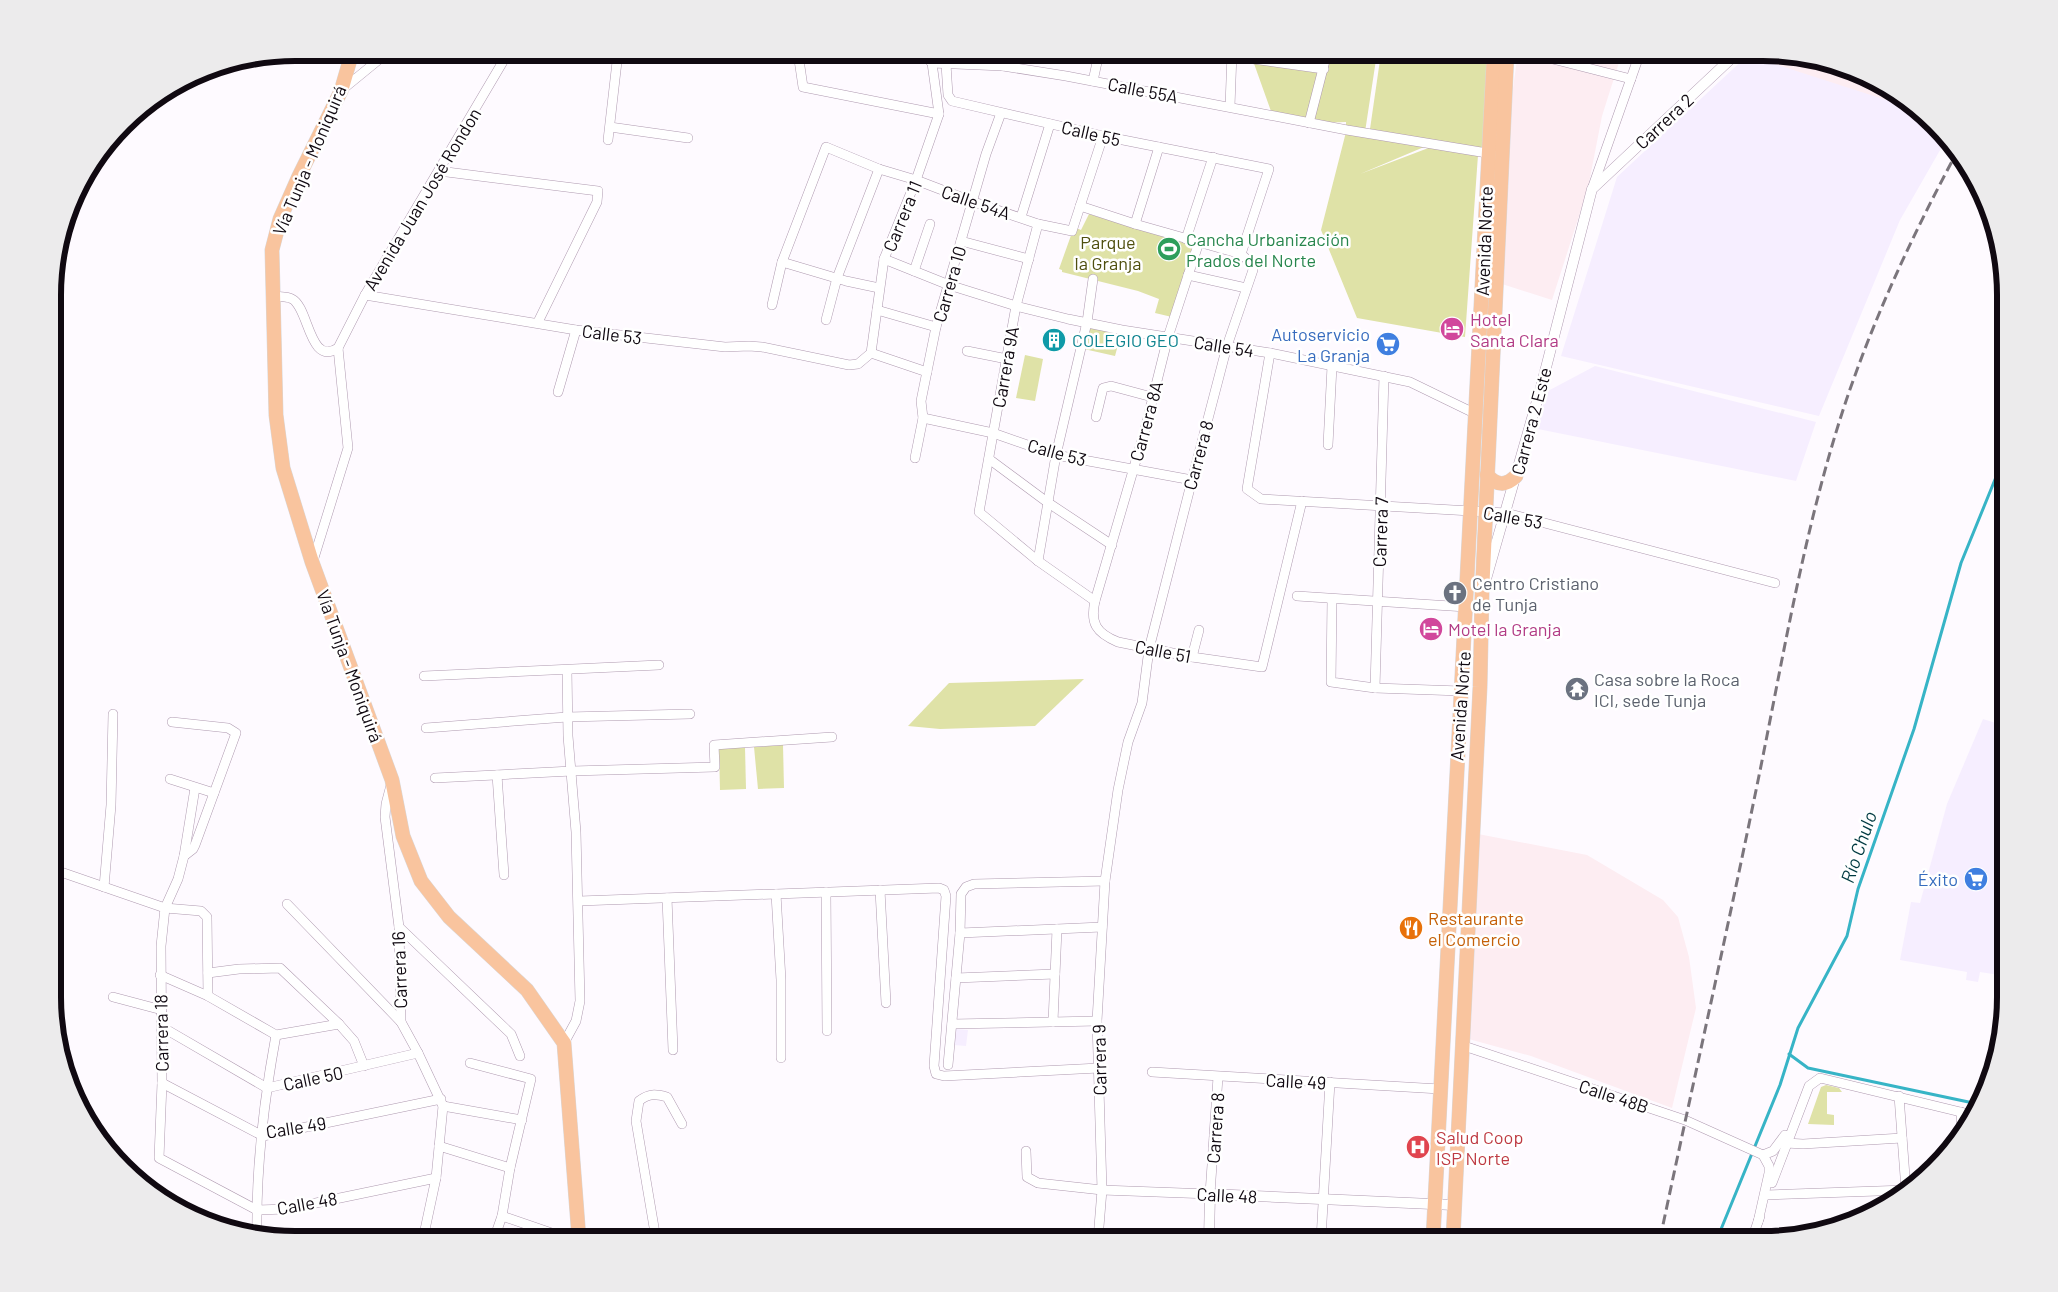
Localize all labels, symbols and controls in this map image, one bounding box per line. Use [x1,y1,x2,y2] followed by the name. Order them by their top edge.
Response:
[1106,72,1180,108] street label: Calle 55A
[267,82,351,238] street label: Vía Tunja - Moniquirá
[1630,89,1698,153] street label: Carrera 2
[359,104,485,294] street label: Avenida Juan José Rondon
[1059,116,1123,150] street label: Calle 55
[878,177,926,255] street label: Carrera 11
[939,180,1013,224] street label: Calle 54A
[1471,186,1497,296] street label: Avenida Norte
[1186,228,1349,271] place label: Cancha Urbanización Prados del Norte
[1075,231,1142,274] park label: Parque la Granja
[1156,236,1182,262] sports icon: Cancha Urbanización Prados del Norte
[928,243,970,325] street label: Carrera 10
[1470,308,1559,351] place label: Hotel Santa Clara
[1439,316,1465,342] hotel icon: Hotel Santa Clara
[581,319,643,349] street label: Calle 53
[1271,323,1370,366] place label: Autoservicio La Granja
[987,325,1023,409] street label: Carrera 9A
[1041,327,1067,353] building icon: COLEGIO GEO
[1072,329,1179,351] place label: COLEGIO GEO
[1192,330,1256,362] street label: Calle 54
[1375,331,1401,357] supermarket icon: Autoservicio La Granja
[1506,365,1556,477] street label: Carrera 2 Este
[1125,378,1167,464] street label: Carrera 8A
[1178,418,1218,492] street label: Carrera 8
[1025,434,1089,470] street label: Calle 53
[1368,496,1392,568] street label: Carrera 7
[1482,501,1544,533] street label: Calle 53
[1472,572,1599,615] place label: Centro Cristiano de Tunja
[1442,580,1468,606] church icon: Centro Cristiano de Tunja
[312,587,388,745] street label: Vía Tunja - Moniquirá
[1418,616,1444,642] hotel icon: Motel la Granja
[1448,618,1561,640] place label: Motel la Granja
[1133,635,1193,667] street label: Calle 51
[1445,650,1475,762] street label: Avenida Norte
[1594,668,1740,711] place label: Casa sobre la Roca ICI, sede Tunja
[1564,676,1590,702] temple icon: Casa sobre la Roca ICI, sede Tunja
[1835,808,1881,886] water label: Río Chulo
[1963,866,1989,892] supermarket icon: Éxito
[1918,868,1958,890] place label: Éxito
[1428,907,1524,950] place label: Restaurante el Comercio
[1398,915,1424,941] restaurant icon: Restaurante el Comercio
[387,931,411,1009] street label: Carrera 16
[149,994,173,1072] street label: Carrera 18
[1087,1024,1111,1096] street label: Carrera 9
[281,1061,345,1095] street label: Calle 50
[1265,1068,1327,1094] street label: Calle 49
[1576,1074,1652,1118] street label: Calle 48B
[1202,1092,1228,1164] street label: Carrera 8
[264,1111,328,1143] street label: Calle 49
[1436,1126,1523,1169] place label: Salud Coop ISP Norte
[1405,1134,1431,1160] hospital icon: Salud Coop ISP Norte
[1196,1182,1258,1208] street label: Calle 48
[275,1187,339,1219] street label: Calle 48

